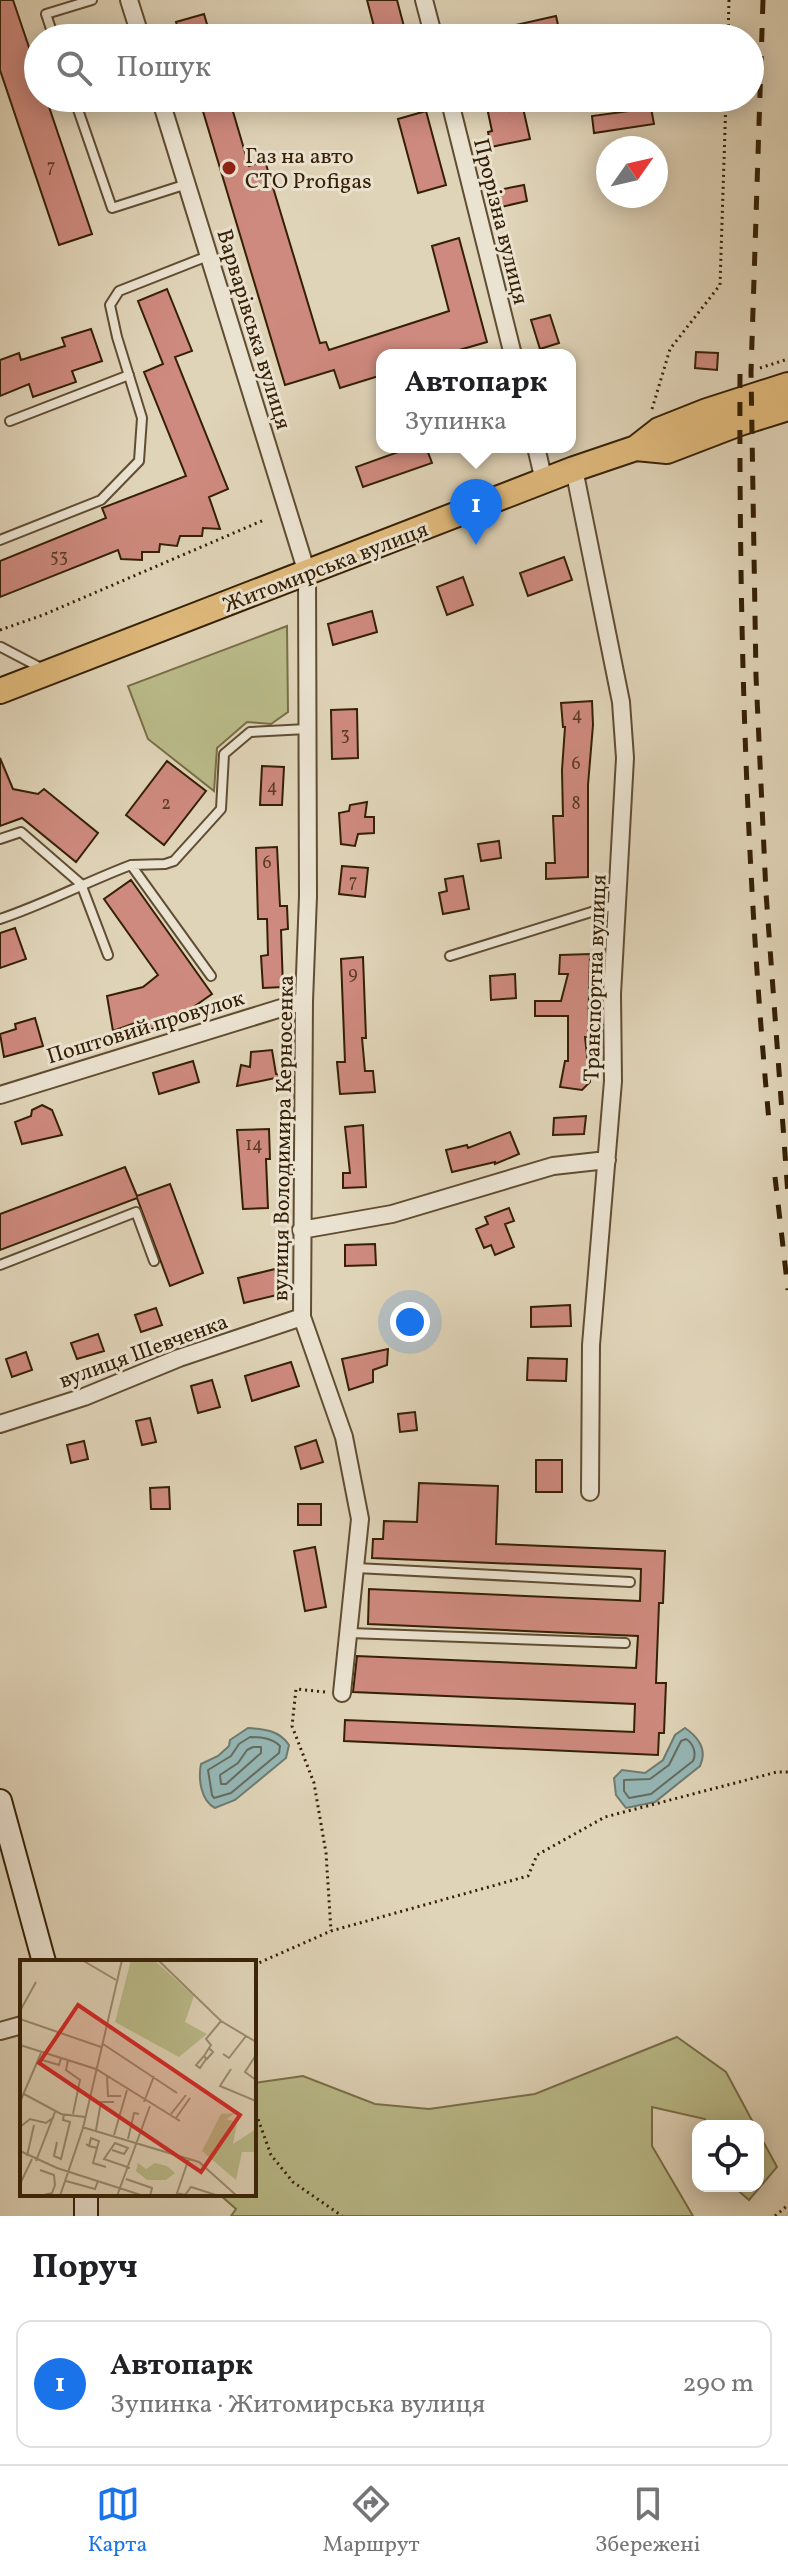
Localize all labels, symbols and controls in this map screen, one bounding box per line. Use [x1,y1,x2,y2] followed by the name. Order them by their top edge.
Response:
[24,24,764,112] search box
[52,46,96,90] icon: search
[116,47,211,89] text: Пошук
[464,135,535,308] street label: Прорізна вулиця
[596,136,668,208] north arrow
[245,142,372,198] place label: Газ на авто СТО Profigas
[47,155,55,180] house number: 7
[220,159,238,177] marker: Газ на авто СТО Profigas
[207,226,298,434] street label: Варварівська вулиця
[376,349,576,453] popup
[405,362,547,404] text: Автопарк
[405,404,507,440] text: Зупинка
[450,479,502,545] pin: 1
[219,515,433,622] street label: Житомирська вулиця
[50,545,68,570] house number: 53
[572,703,582,728] house number: 4
[340,723,350,748] house number: 3
[571,752,581,777] house number: 6
[267,775,277,800] house number: 4
[161,792,171,817] house number: 2
[571,792,581,817] house number: 8
[262,851,272,876] house number: 6
[349,870,357,895] house number: 7
[577,874,616,1082] street label: Транспортна вулиця
[348,962,358,987] house number: 9
[266,975,303,1301] street label: вулиця Володимира Керносенка
[43,983,249,1073] street label: Поштовий провулок
[245,1133,263,1158] house number: 14
[390,1302,430,1342] your location
[55,1307,233,1397] street label: вулиця Шевченка
[20,1960,256,2196] inset map
[692,2120,764,2192] map controls
[692,2120,764,2192] button: locate
[32,2245,138,2292] text: Поруч
[110,2345,253,2387] text: Автопарк
[55,2366,65,2402] text: 1
[682,2366,754,2402] text: 290 m
[110,2387,485,2423] text: Зупинка · Житомирська вулиця
[88,2482,147,2561] tab: Карта
[323,2482,420,2561] tab: Маршрут
[595,2482,700,2561] tab: Збережені

